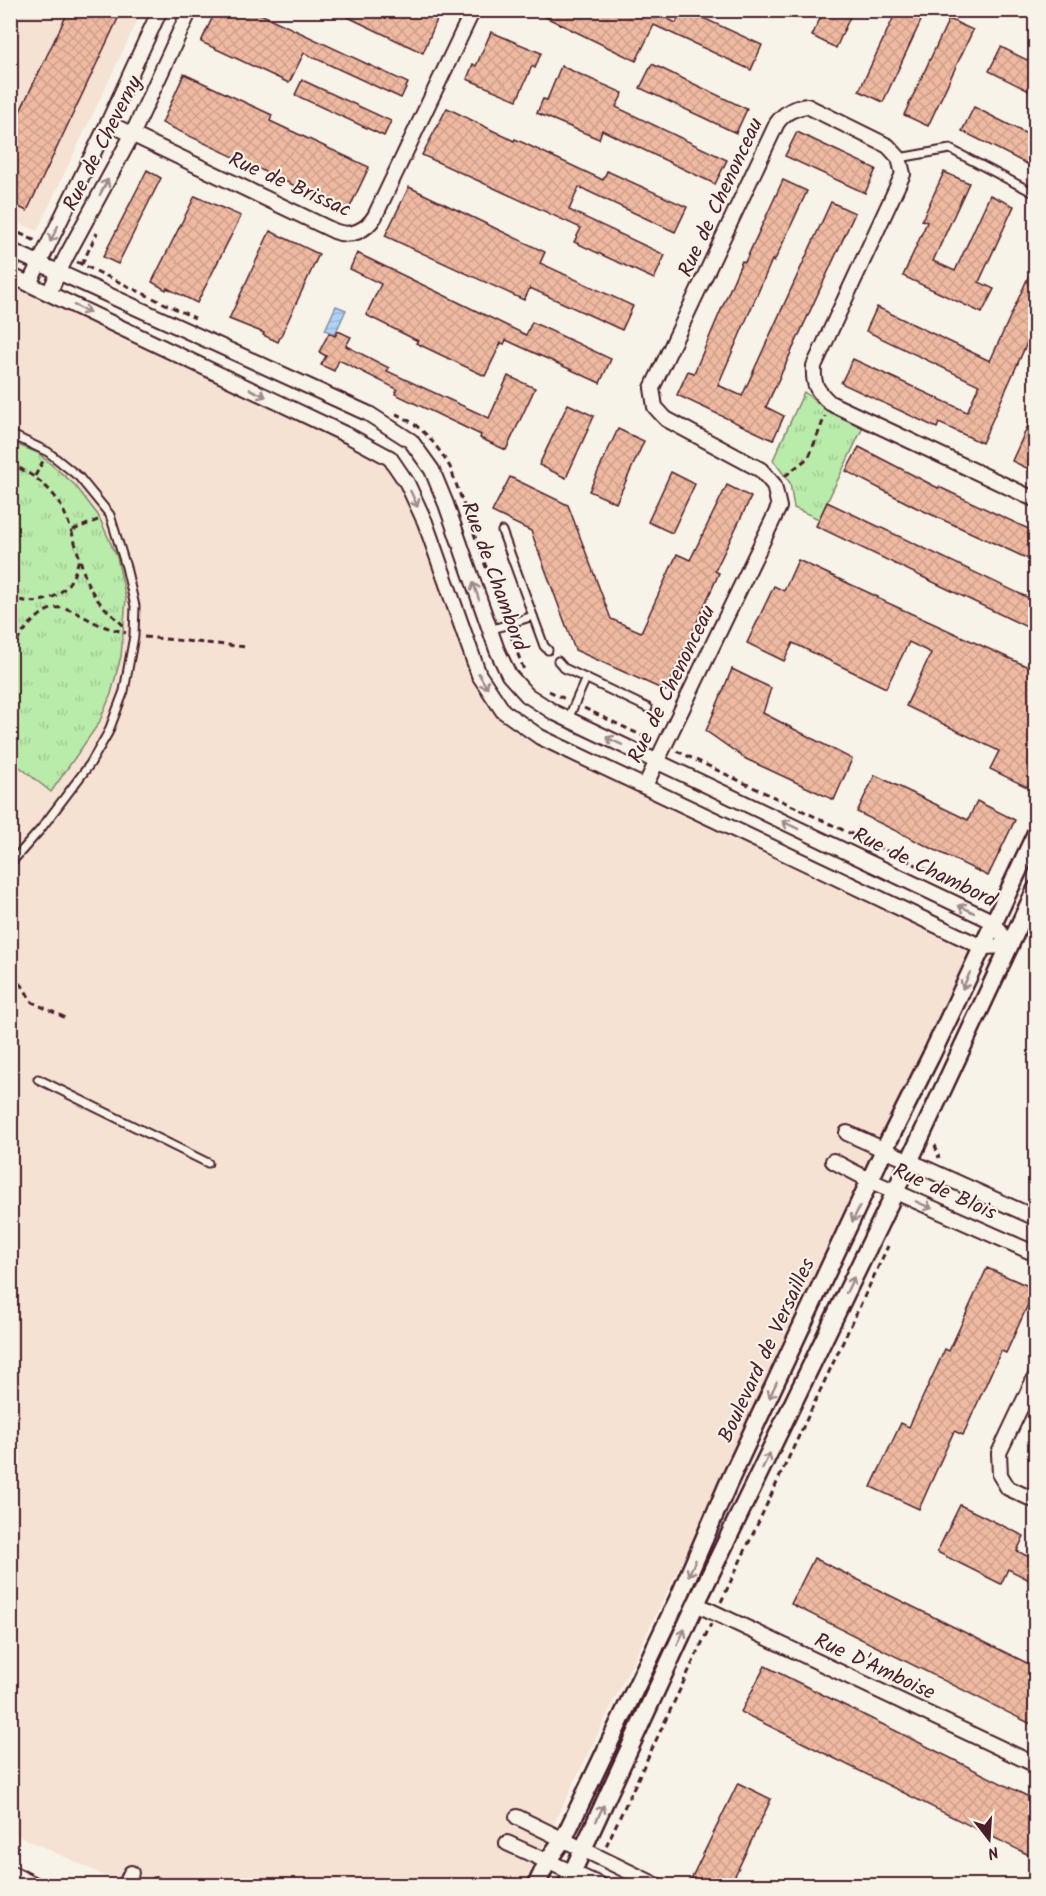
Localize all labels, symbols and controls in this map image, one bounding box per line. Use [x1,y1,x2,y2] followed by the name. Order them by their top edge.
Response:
[55,70,152,217] street label: Rue de Cheverny
[670,112,773,283] street label: Rue de Chenonceau
[223,144,356,227] street label: Rue de Brissac
[98,179,110,196] one-way arrow
[47,225,59,243] one-way arrow
[72,304,90,316] one-way arrow
[248,387,266,399] one-way arrow
[409,489,420,507] one-way arrow
[451,497,536,656] street label: Rue de Chambord
[470,582,481,601] one-way arrow
[620,600,725,769] street label: Rue de Chenonceau
[477,672,489,689] one-way arrow
[606,735,624,747] one-way arrow
[782,819,800,830] one-way arrow
[847,819,1003,918] street label: Rue de Chambord
[958,903,976,915] one-way arrow
[960,971,972,989] one-way arrow
[887,1155,1002,1230] street label: Rue de Blois
[915,1199,933,1211] one-way arrow
[849,1204,861,1222] one-way arrow
[710,1253,825,1448] street label: Boulevard de Versailles
[845,1276,857,1294] one-way arrow
[766,1381,778,1399] one-way arrow
[760,1452,772,1470] one-way arrow
[686,1558,697,1576] one-way arrow
[808,1625,941,1710] street label: Rue D'Amboise
[676,1628,688,1646] one-way arrow
[594,1805,606,1823] one-way arrow
[959,1809,1019,1869] north arrow
[984,1838,1001,1865] text: N

